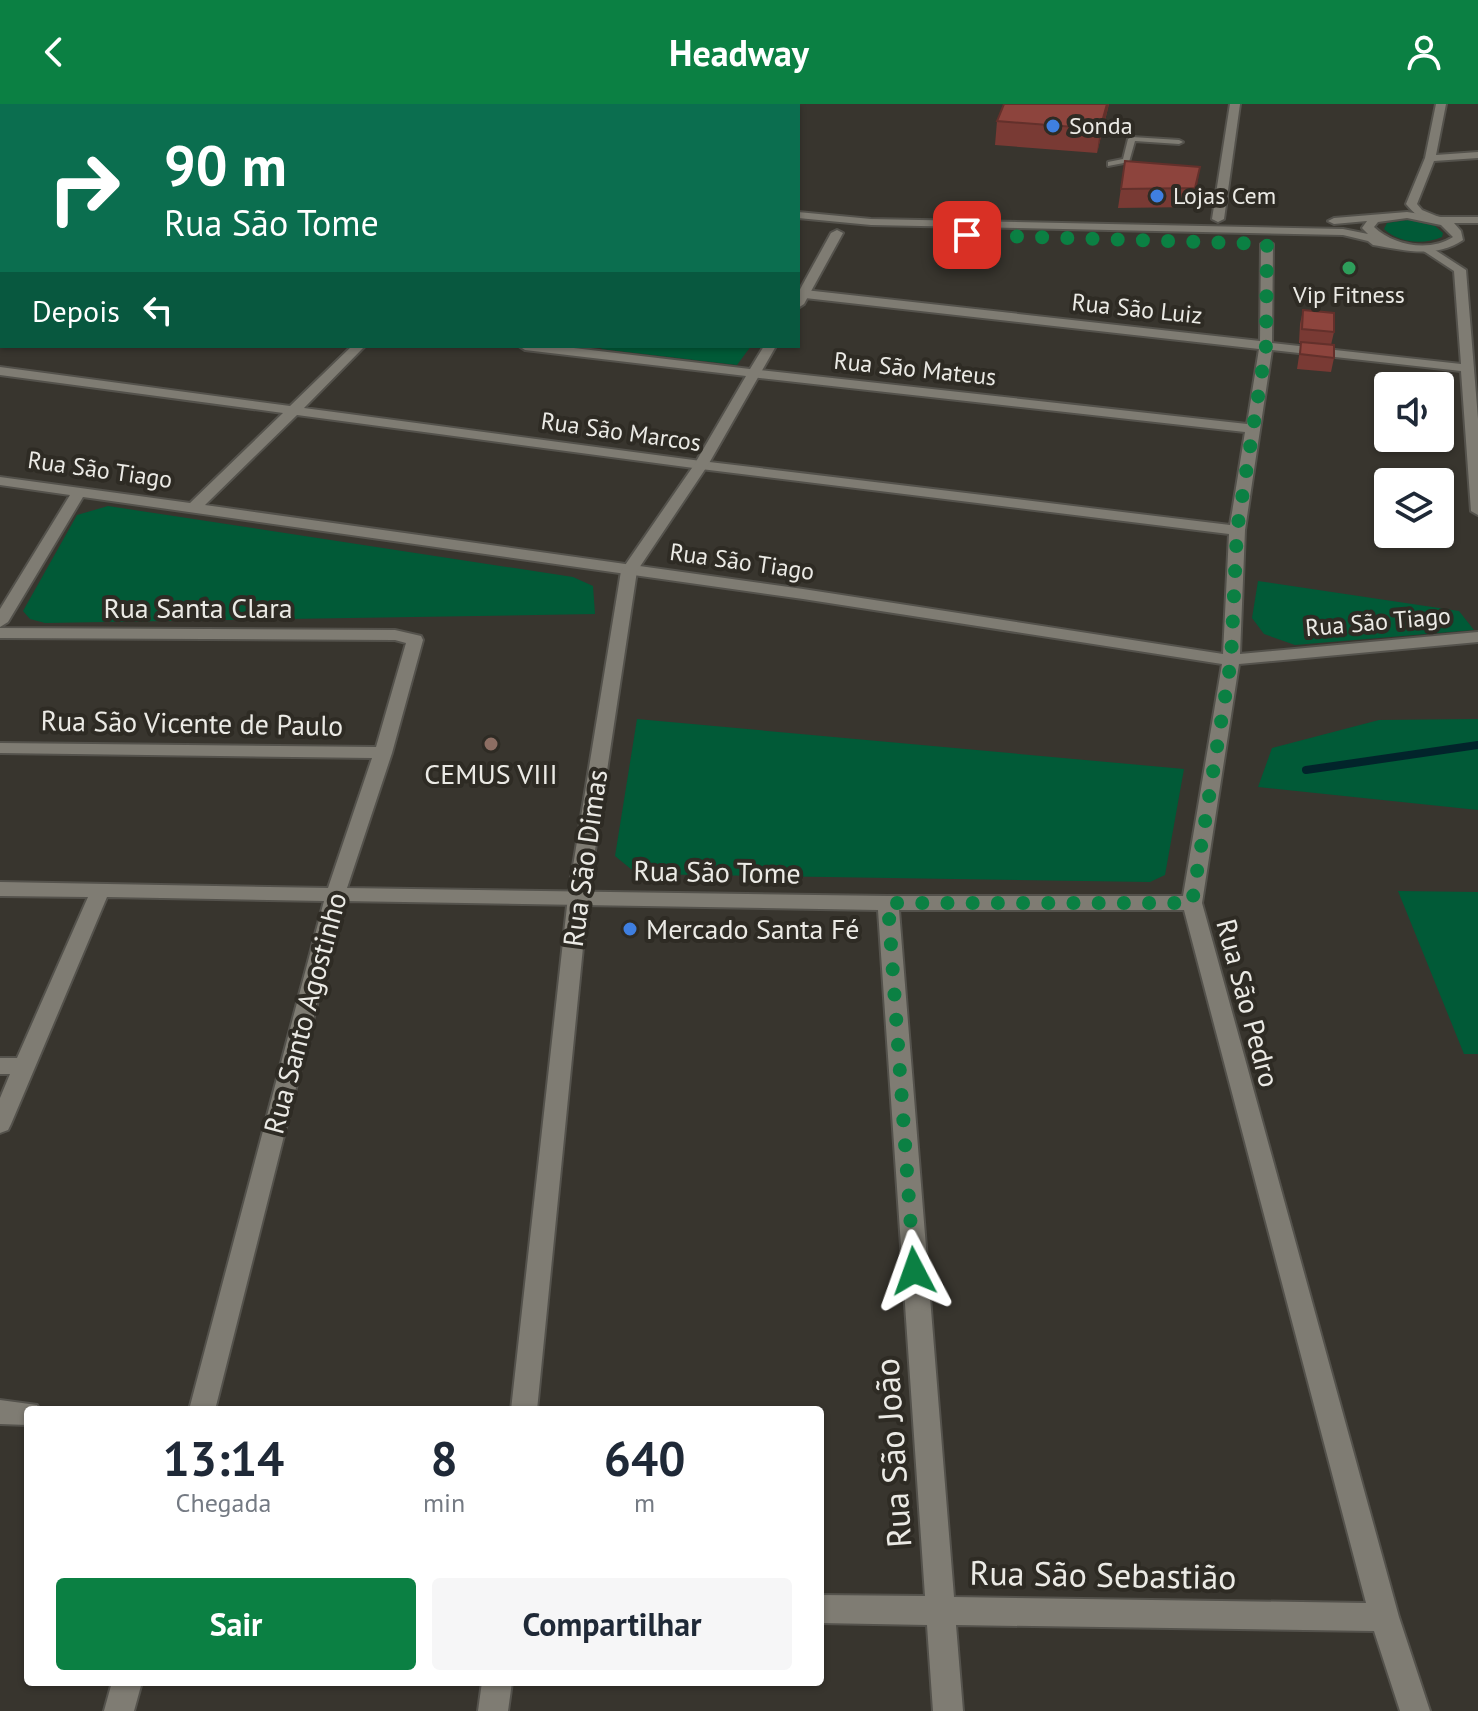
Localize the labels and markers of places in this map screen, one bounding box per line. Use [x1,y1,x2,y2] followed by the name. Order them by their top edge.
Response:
[1069,110,1133,141] place label: Sonda
[1044,117,1062,135] marker: Sonda
[1173,180,1276,211] place label: Lojas Cem
[1148,187,1166,205] marker: Lojas Cem
[933,201,1001,269] pin
[1340,259,1358,277] marker: Vip Fitness
[1292,279,1405,310] place label: Vip Fitness
[482,735,500,753] marker: CEMUS VIII
[424,755,558,792] place label: CEMUS VIII
[646,910,860,947] place label: Mercado Santa Fé
[621,920,639,938] marker: Mercado Santa Fé

